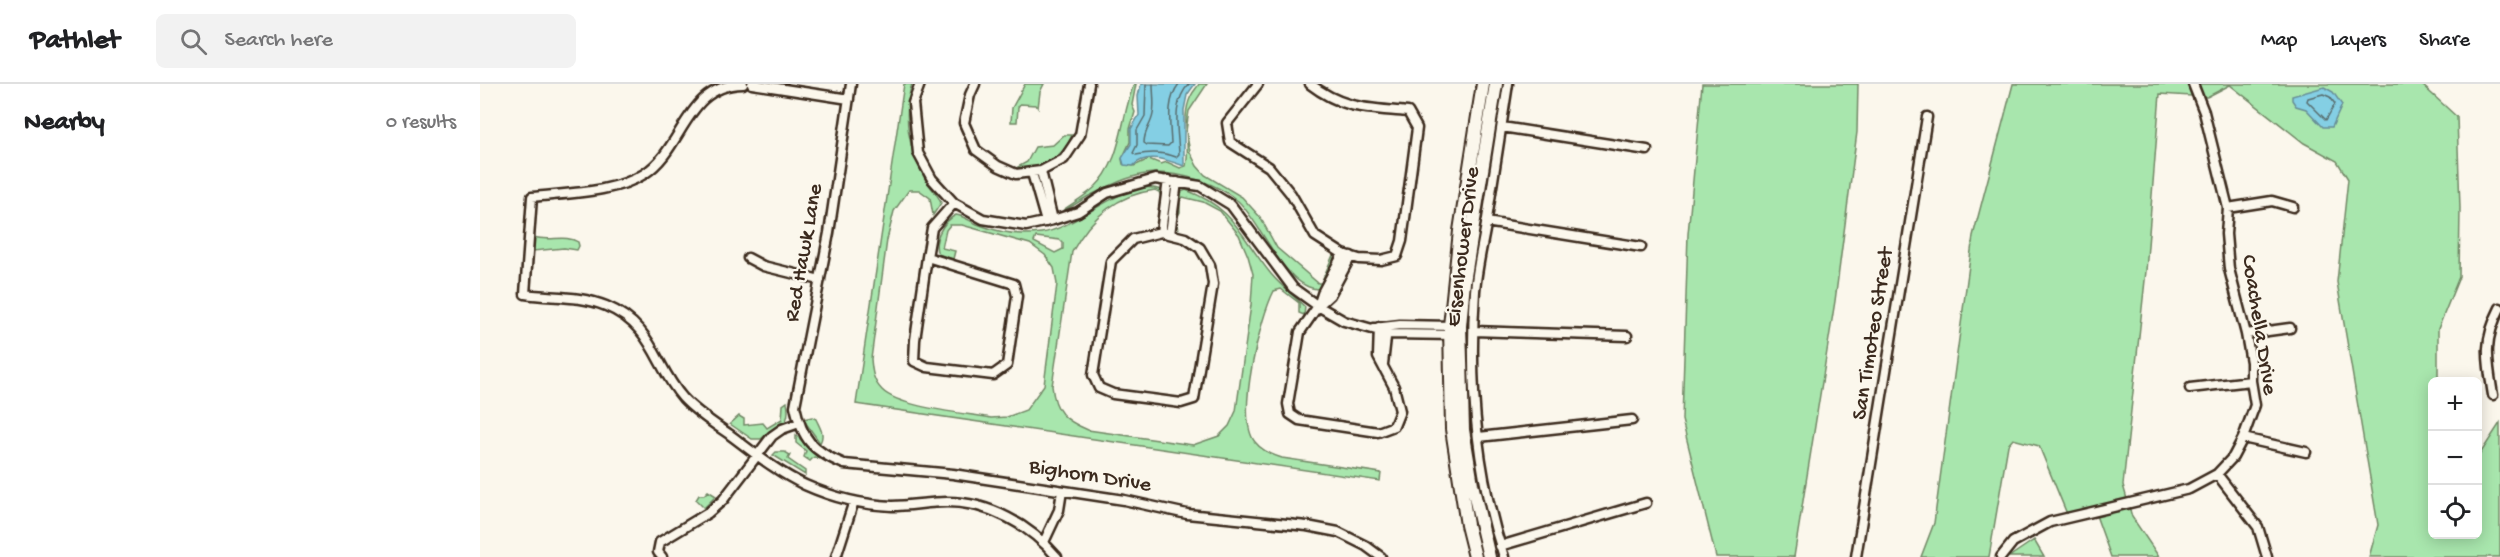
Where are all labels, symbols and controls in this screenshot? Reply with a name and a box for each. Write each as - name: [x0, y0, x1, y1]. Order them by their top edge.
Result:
- search box: [156, 14, 576, 68]
- text: Pathlet: [30, 25, 120, 58]
- icon: search: [177, 25, 210, 58]
- text: Search here: [225, 28, 333, 54]
- text: Map: [2261, 29, 2297, 54]
- text: Layers: [2330, 29, 2386, 54]
- text: Share: [2419, 29, 2470, 54]
- text: Nearby: [24, 108, 105, 139]
- text: 0 results: [386, 112, 456, 135]
- street label: Eisenhower Drive: [1441, 165, 1487, 328]
- street label: Red Hawk Lane: [780, 181, 830, 324]
- street label: San Timoteo Street: [1848, 244, 1901, 422]
- street label: Coachella Drive: [2234, 253, 2282, 397]
- map controls: [2428, 377, 2482, 539]
- button: +: [2428, 377, 2482, 431]
- button: −: [2428, 431, 2482, 485]
- street label: Bighorn Drive: [1026, 454, 1153, 500]
- button: locate: [2428, 485, 2482, 539]

